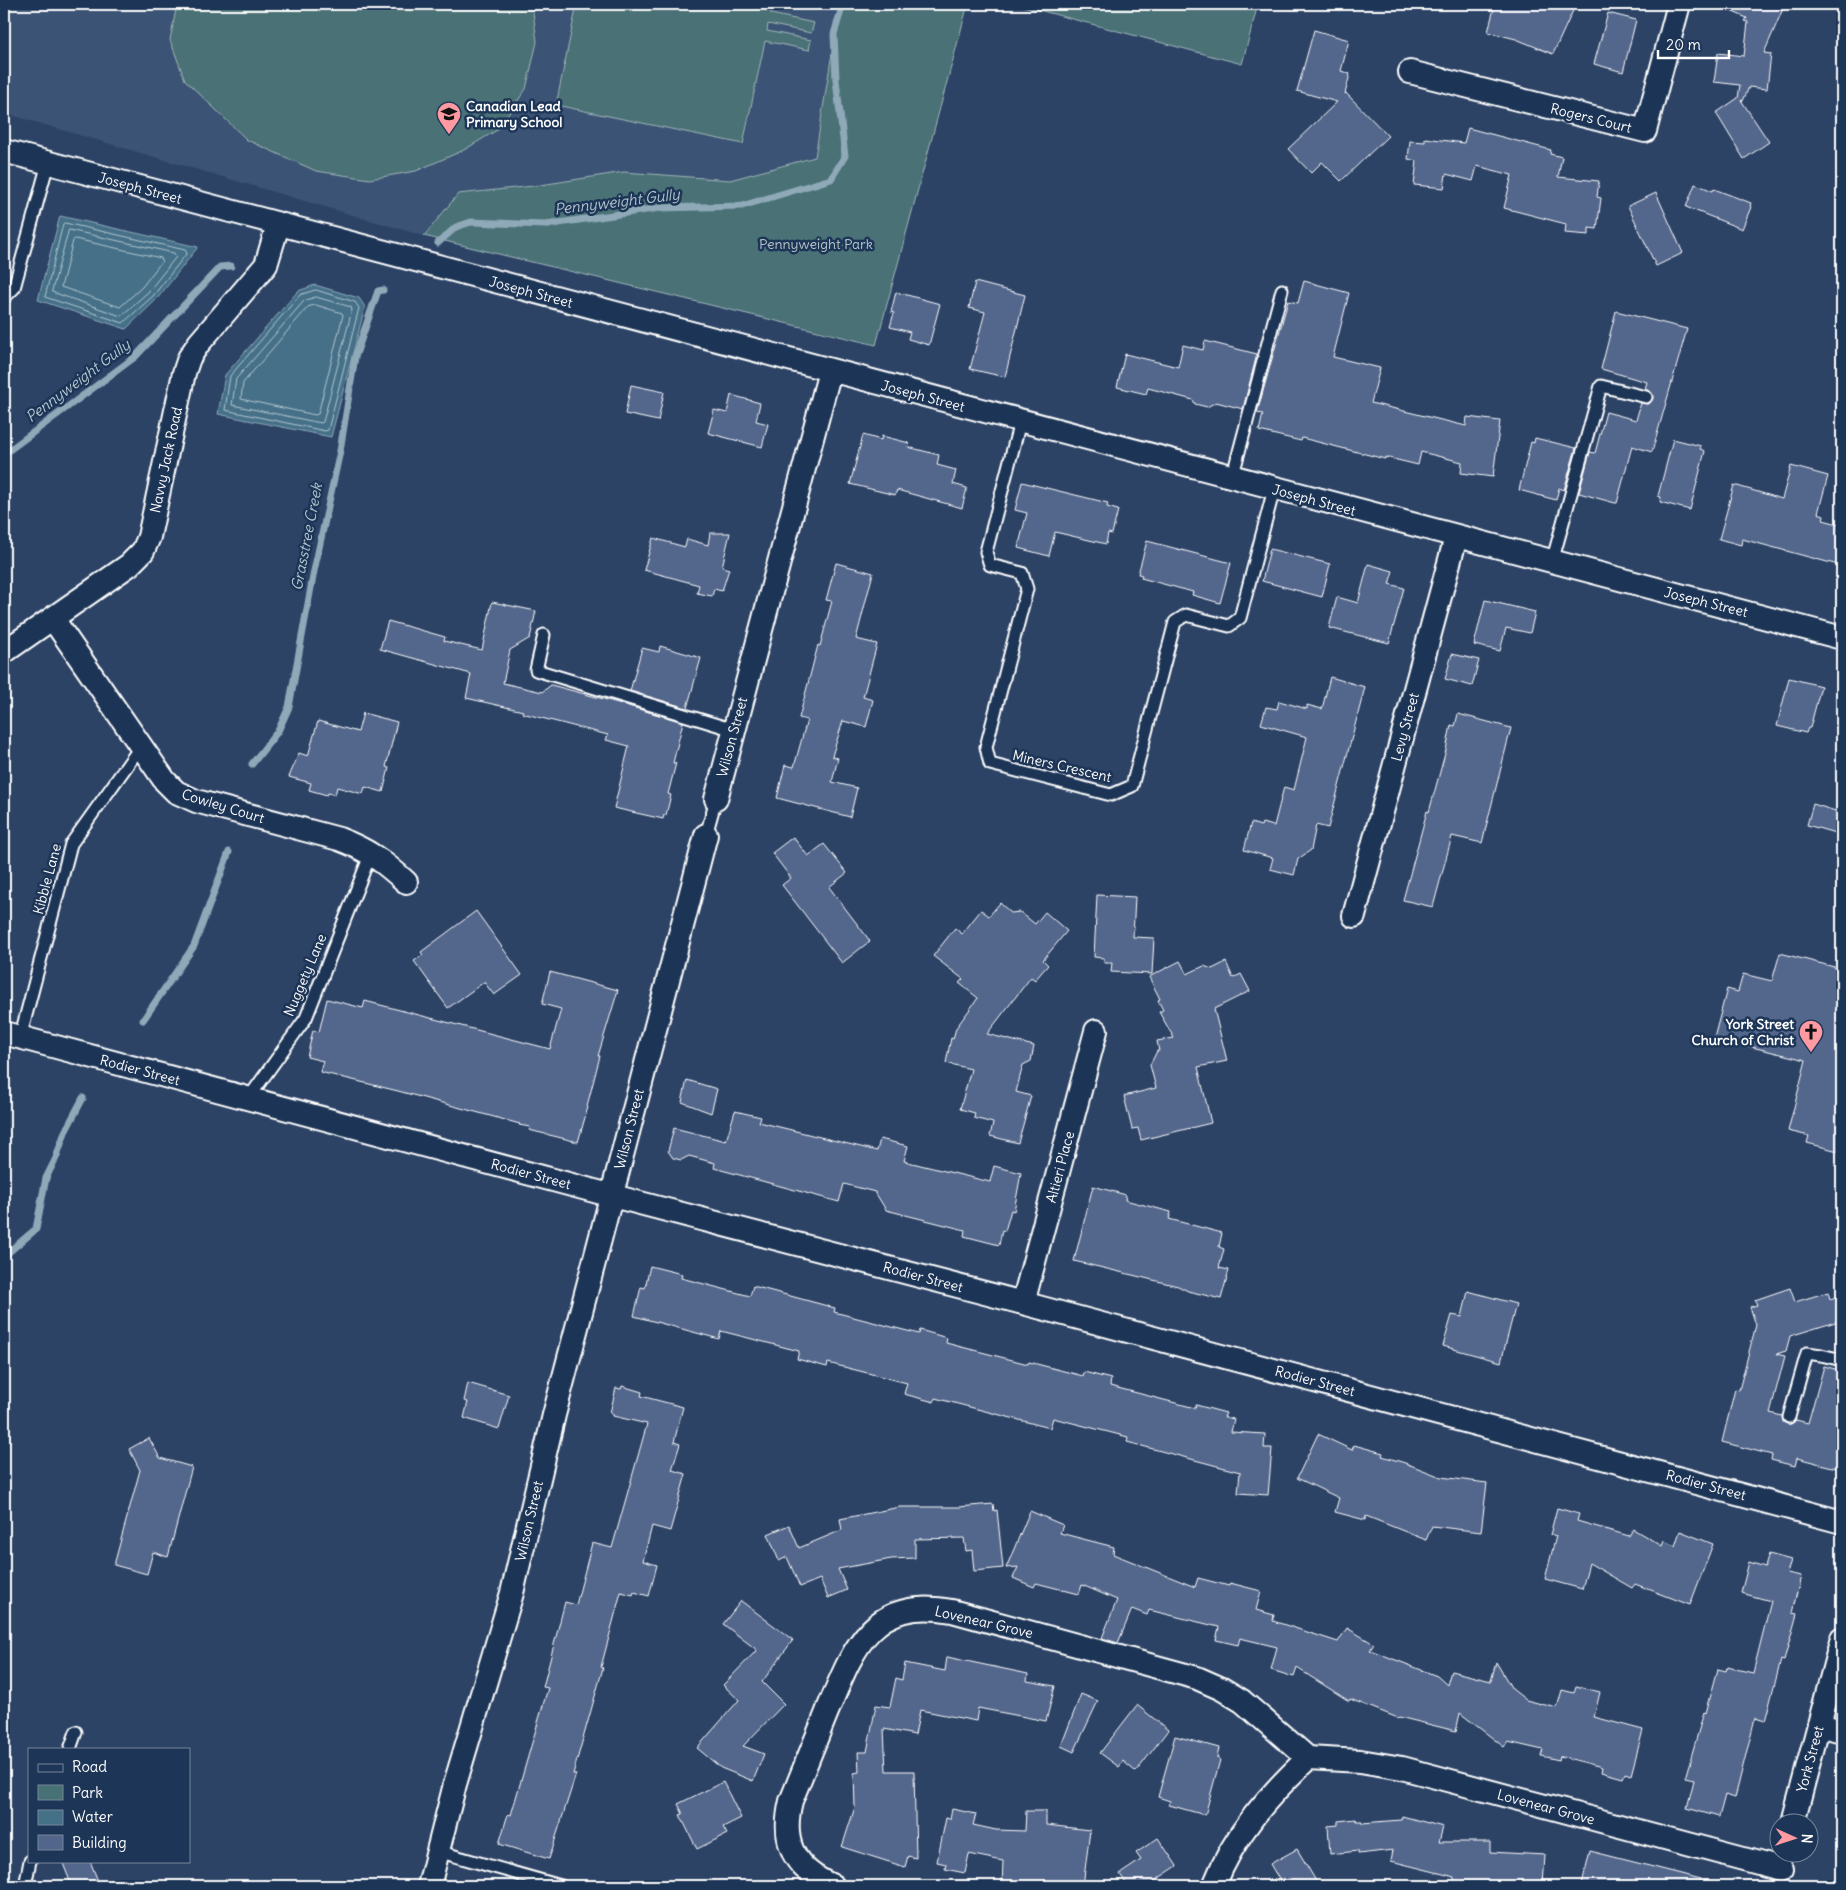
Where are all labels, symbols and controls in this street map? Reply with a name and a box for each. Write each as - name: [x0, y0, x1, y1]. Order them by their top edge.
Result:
- scale bar: [1658, 28, 1730, 60]
- text: 20 m: [1666, 35, 1701, 54]
- place label: Canadian Lead Primary School: [466, 97, 562, 131]
- street label: Rogers Court: [1549, 99, 1634, 137]
- school or university icon: Canadian Lead Primary School: [436, 101, 462, 135]
- street label: Joseph Street: [96, 168, 184, 208]
- water label: Pennyweight Gully: [553, 184, 682, 219]
- park label: Pennyweight Park: [759, 235, 873, 253]
- street label: Joseph Street: [487, 272, 575, 312]
- water label: Pennyweight Gully: [22, 334, 135, 426]
- street label: Joseph Street: [879, 376, 967, 416]
- street label: Navvy Jack Road: [146, 405, 186, 515]
- water label: Grasstree Creek: [287, 480, 326, 592]
- street label: Joseph Street: [1270, 480, 1358, 520]
- street label: Joseph Street: [1662, 583, 1750, 621]
- street label: Levy Street: [1387, 691, 1423, 763]
- street label: Wilson Street: [713, 695, 751, 779]
- street label: Miners Crescent: [1011, 746, 1113, 786]
- street label: Cowley Court: [180, 785, 267, 827]
- street label: Kibble Lane: [29, 842, 65, 916]
- street label: Nuggety Lane: [280, 931, 330, 1019]
- place label: York Street Church of Christ: [1692, 1015, 1794, 1049]
- church icon: York Street Church of Christ: [1798, 1019, 1824, 1053]
- street label: Rodier Street: [98, 1051, 182, 1089]
- street label: Wilson Street: [610, 1087, 648, 1171]
- street label: Altieri Place: [1042, 1129, 1078, 1205]
- street label: Rodier Street: [489, 1155, 573, 1193]
- street label: Rodier Street: [881, 1258, 965, 1296]
- street label: Rodier Street: [1273, 1362, 1357, 1400]
- street label: Rodier Street: [1664, 1466, 1748, 1504]
- street label: Wilson Street: [511, 1479, 547, 1563]
- street label: Lovenear Grove: [933, 1602, 1035, 1642]
- street label: York Street: [1792, 1723, 1828, 1794]
- legend: [28, 1748, 190, 1862]
- text: Road: [72, 1757, 107, 1776]
- text: Park: [72, 1783, 103, 1802]
- street label: Lovenear Grove: [1495, 1785, 1597, 1829]
- text: Water: [72, 1807, 113, 1826]
- north arrow: [1768, 1812, 1818, 1862]
- text: Building: [72, 1833, 127, 1852]
- text: N: [1798, 1833, 1816, 1844]

